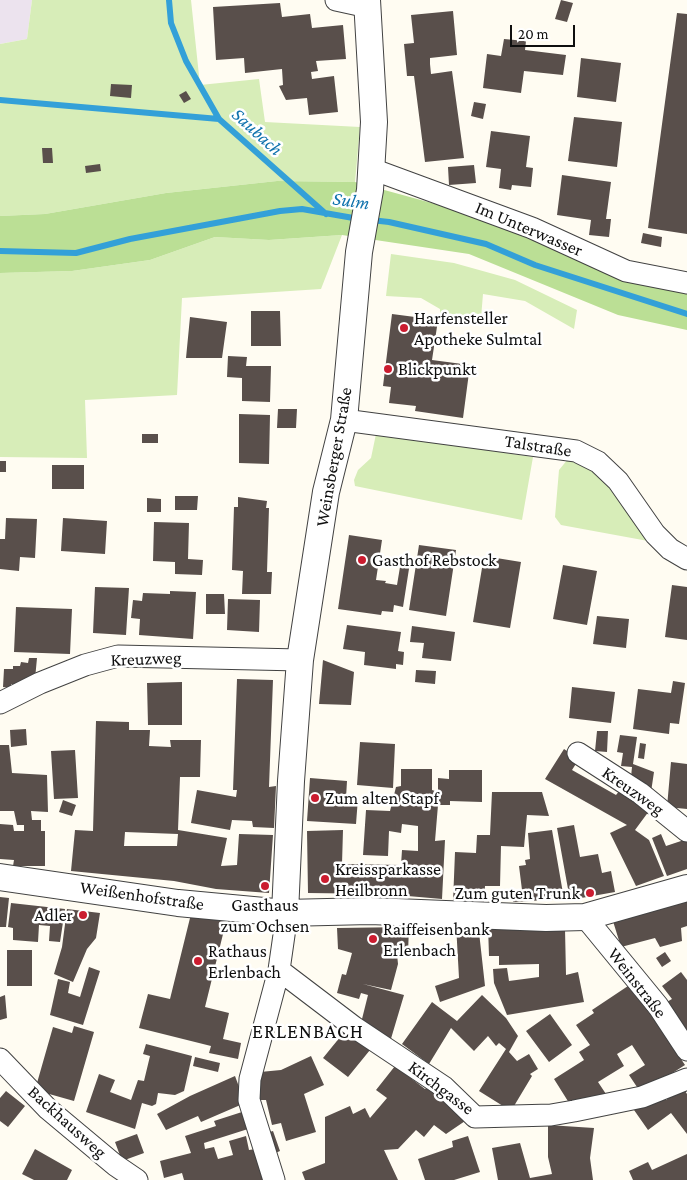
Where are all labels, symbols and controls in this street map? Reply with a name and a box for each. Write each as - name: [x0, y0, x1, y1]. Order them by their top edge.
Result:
- scale bar: [512, 15, 577, 47]
- text: 20 m: [518, 26, 549, 42]
- water label: Saubach: [227, 103, 287, 161]
- water label: Sulm: [331, 187, 371, 215]
- street label: Im Unterwasser: [472, 197, 586, 261]
- place label: Harfensteller Apotheke Sulmtal: [414, 307, 542, 350]
- marker: Harfensteller Apotheke Sulmtal: [398, 322, 410, 334]
- place label: Blickpunkt: [398, 358, 476, 380]
- marker: Blickpunkt: [382, 363, 394, 375]
- street label: Weinsberger Straße: [311, 386, 357, 528]
- street label: Talstraße: [503, 430, 573, 462]
- place label: Gasthof Rebstock: [372, 549, 497, 571]
- marker: Gasthof Rebstock: [356, 554, 368, 566]
- street label: Kreuzweg: [110, 647, 182, 671]
- street label: Kreuzweg: [598, 762, 668, 820]
- place label: Zum alten Stapf: [325, 787, 439, 809]
- marker: Zum alten Stapf: [309, 792, 321, 804]
- place label: Kreissparkasse Heilbronn: [335, 858, 441, 901]
- marker: Kreissparkasse Heilbronn: [319, 873, 331, 885]
- street label: Weißenhofstraße: [79, 877, 205, 915]
- marker: Gasthaus zum Ochsen: [259, 880, 271, 892]
- place label: Zum guten Trunk: [454, 882, 580, 904]
- marker: Zum guten Trunk: [584, 887, 596, 899]
- place label: Gasthaus zum Ochsen: [221, 894, 309, 936]
- place label: Adler: [34, 904, 73, 926]
- marker: Adler: [77, 909, 89, 921]
- place label: Raiffeisenbank Erlenbach: [383, 918, 490, 961]
- marker: Raiffeisenbank Erlenbach: [367, 933, 379, 945]
- place label: Rathaus Erlenbach: [208, 940, 281, 982]
- street label: Weinstraße: [603, 943, 671, 1023]
- marker: Rathaus Erlenbach: [192, 955, 204, 967]
- district label: ERLENBACH: [251, 1020, 365, 1044]
- street label: Kirchgasse: [404, 1056, 478, 1120]
- street label: Backhausweg: [23, 1081, 111, 1163]

